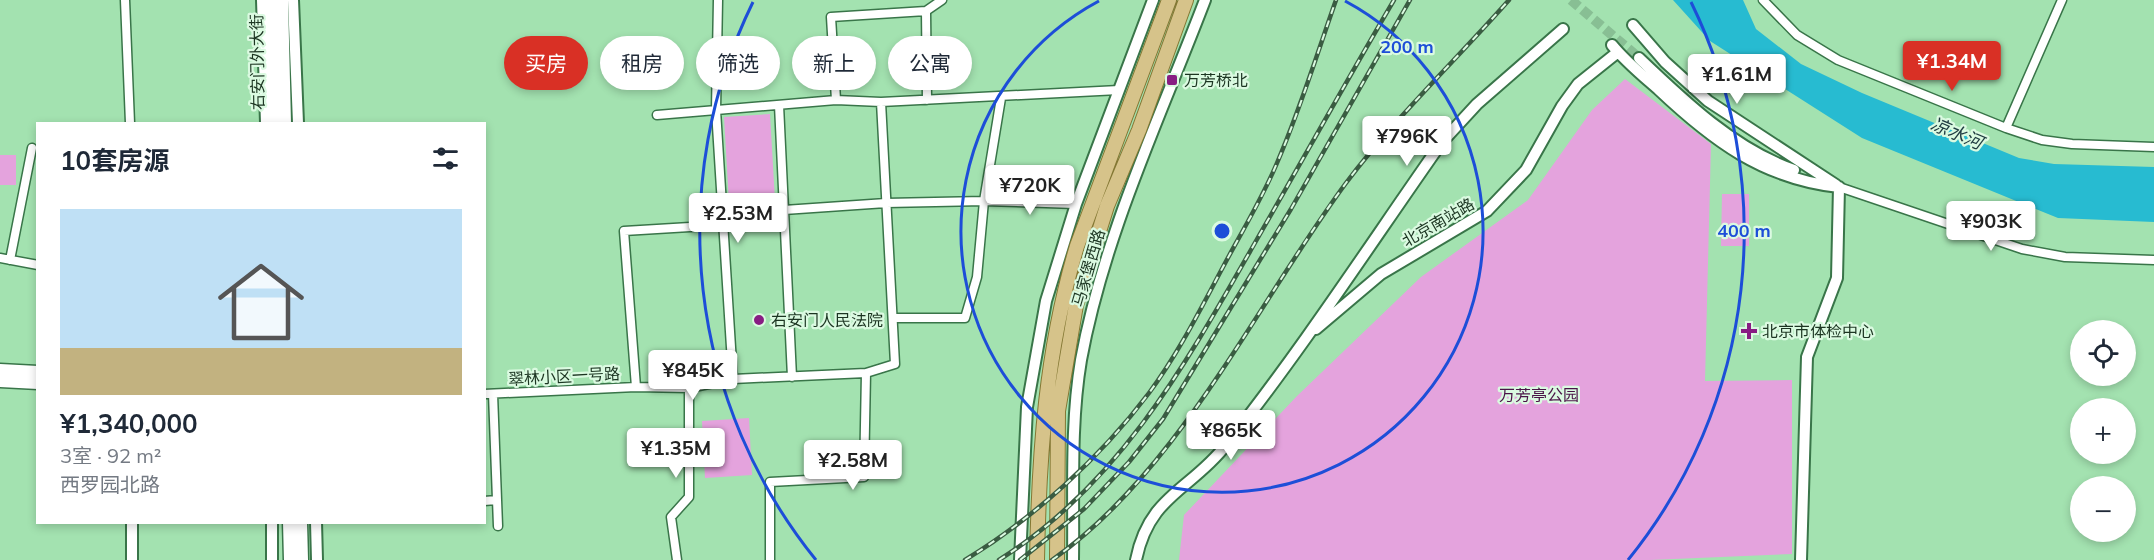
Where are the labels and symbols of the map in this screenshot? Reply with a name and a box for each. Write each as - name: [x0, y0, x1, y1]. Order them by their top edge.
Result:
- street label: 右安门外大街: [246, 14, 268, 110]
- text: 200 m: [1380, 35, 1434, 58]
- pin: ¥1.34M: [1903, 41, 2001, 92]
- pin: ¥1.61M: [1688, 54, 1786, 105]
- place label: 万芳桥北: [1184, 70, 1248, 90]
- marker: 万芳桥北: [1165, 73, 1179, 87]
- water label: 凉水河: [1928, 112, 1989, 155]
- pin: ¥796K: [1365, 116, 1449, 167]
- pin: ¥720K: [988, 165, 1072, 216]
- pin: ¥2.53M: [689, 193, 787, 244]
- street label: 北京南站路: [1398, 193, 1478, 251]
- pin: ¥903K: [1949, 201, 2033, 252]
- text: 400 m: [1717, 219, 1771, 242]
- centre of rings: [1212, 221, 1232, 241]
- street label: 马家堡西路: [1067, 227, 1109, 309]
- place label: 右安门人民法院: [771, 310, 883, 330]
- marker: 右安门人民法院: [752, 313, 766, 327]
- place label: 北京市体检中心: [1762, 321, 1874, 341]
- marker: 北京市体检中心: [1740, 322, 1758, 340]
- pin: ¥845K: [651, 350, 735, 401]
- street label: 翠林小区一号路: [508, 363, 620, 389]
- park label: 万芳亭公园: [1499, 385, 1579, 405]
- pin: ¥865K: [1189, 410, 1273, 461]
- pin: ¥1.35M: [627, 428, 725, 479]
- pin: ¥2.58M: [804, 440, 902, 491]

